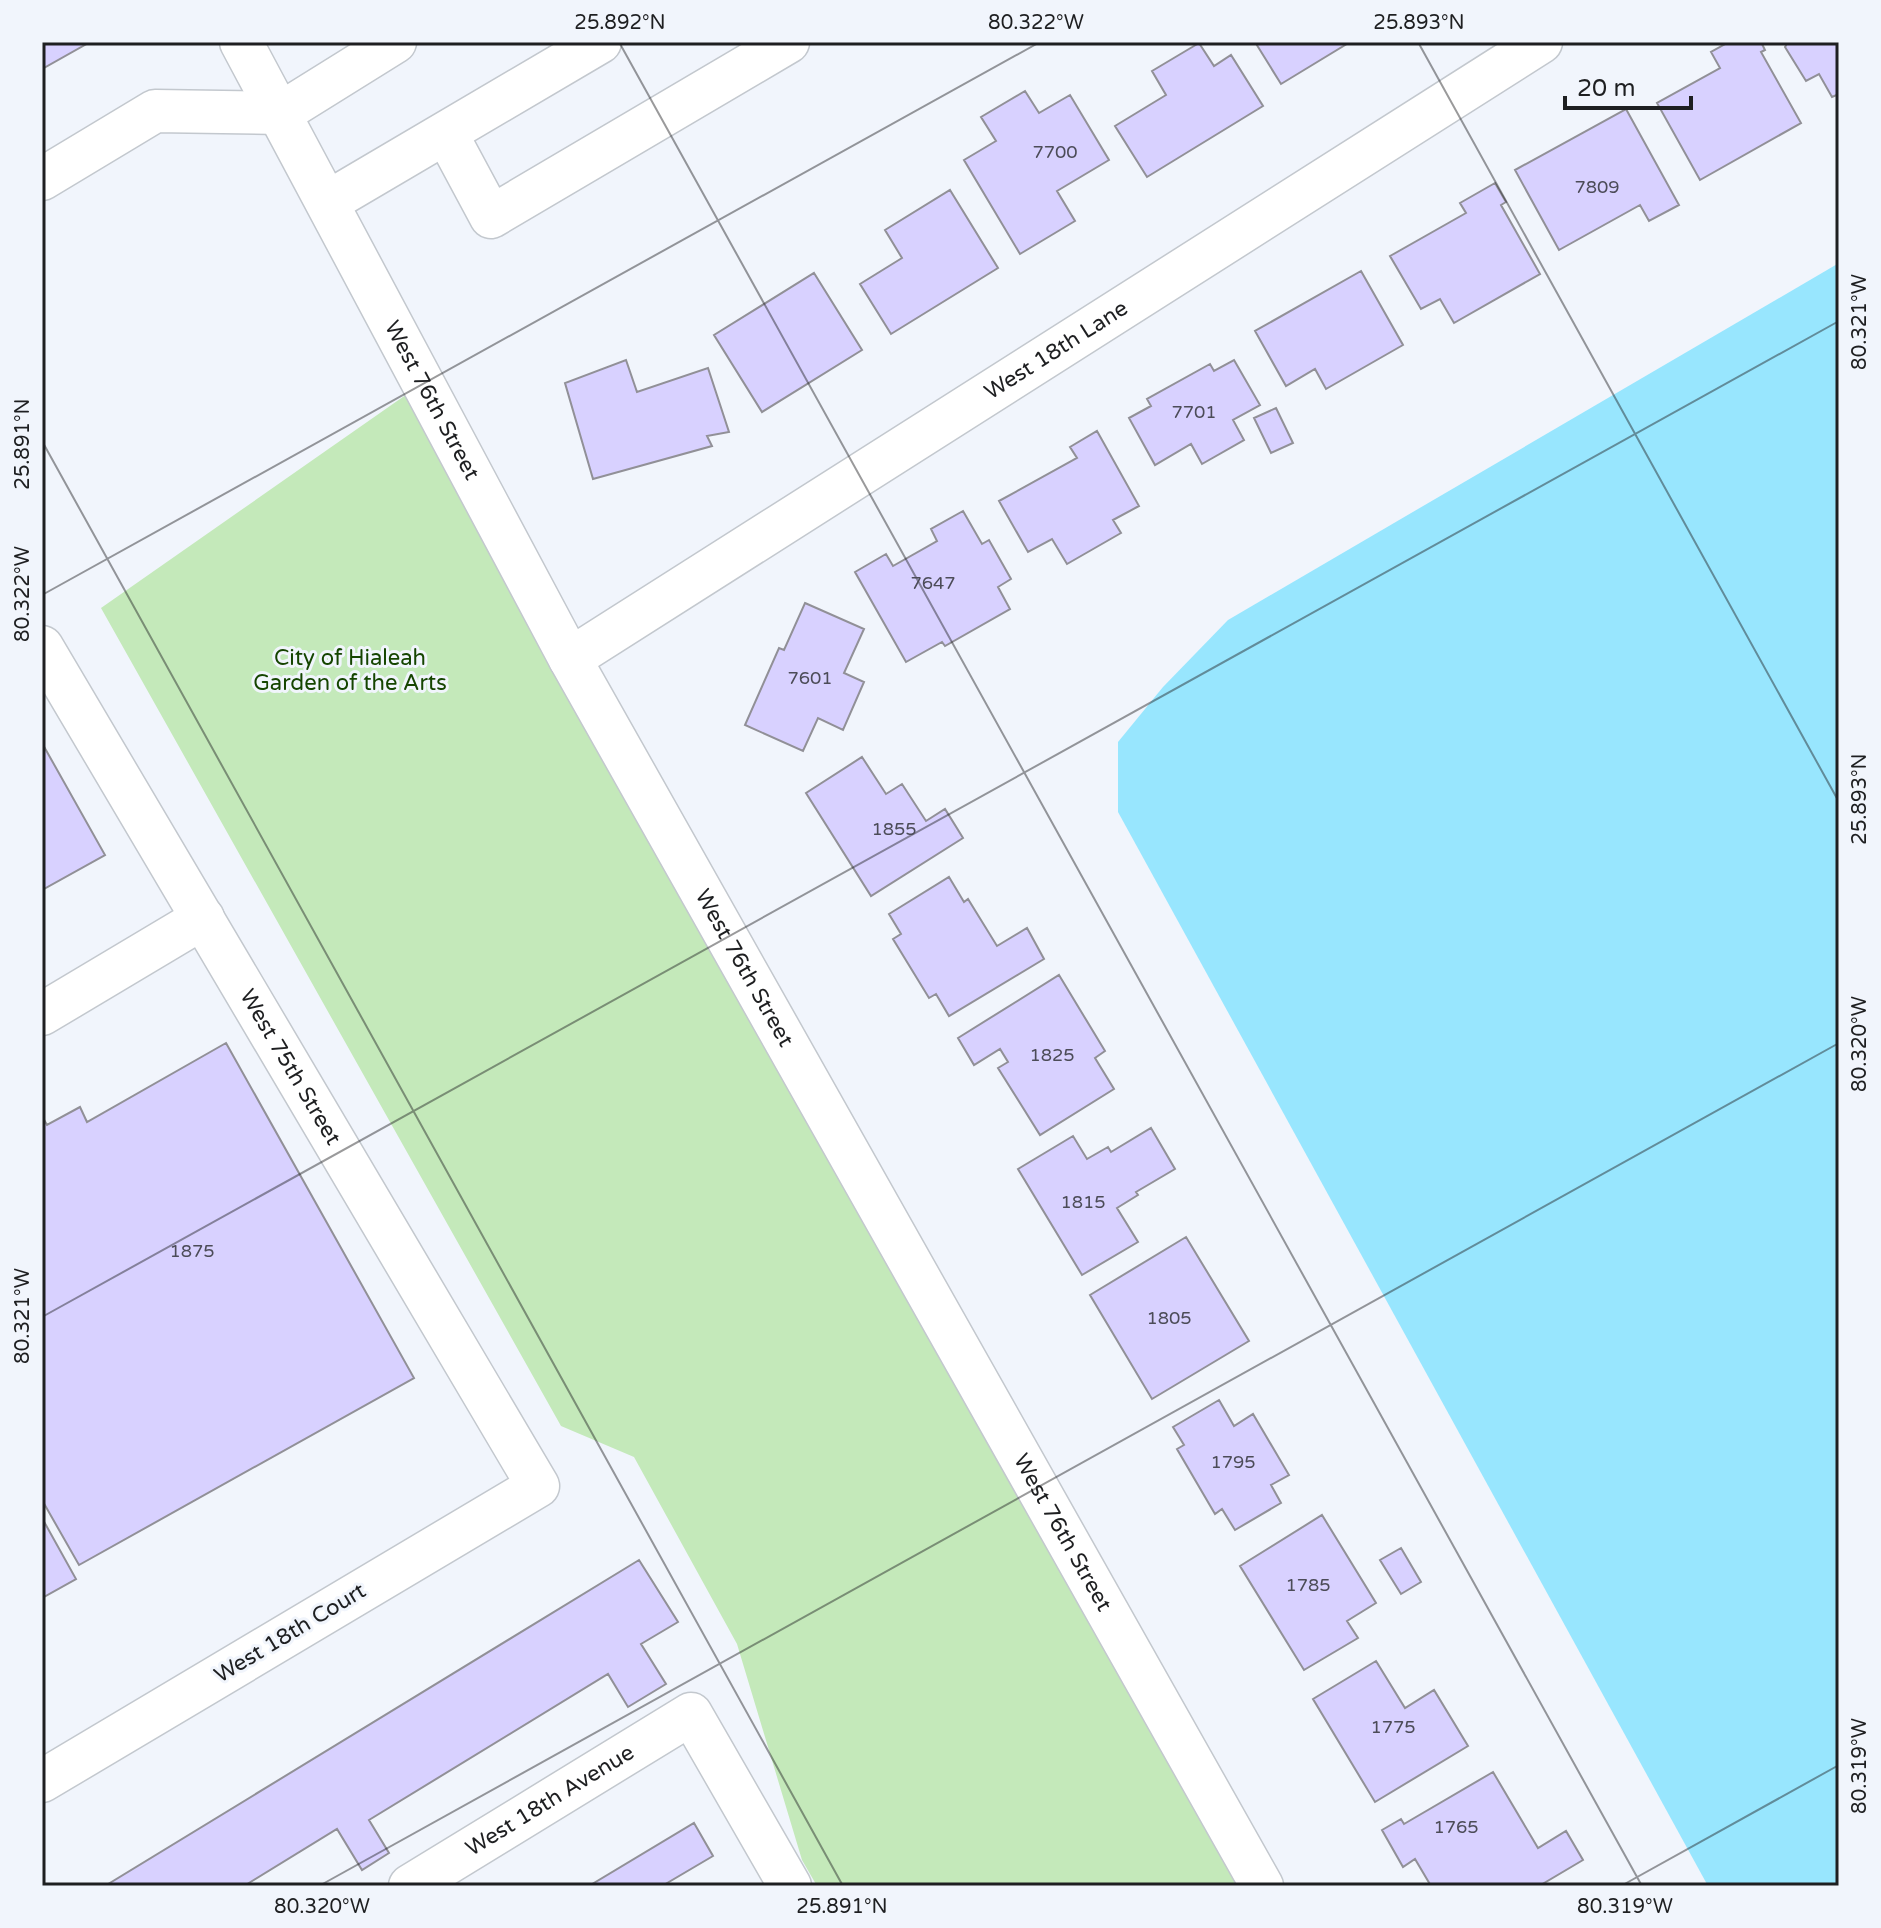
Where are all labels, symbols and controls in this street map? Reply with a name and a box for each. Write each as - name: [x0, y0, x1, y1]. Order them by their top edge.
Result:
- text: 25.892°N: [574, 11, 666, 35]
- text: 80.322°W: [988, 11, 1084, 35]
- text: 25.893°N: [1373, 11, 1465, 35]
- scale bar: [1565, 60, 1691, 110]
- text: 20 m: [1577, 74, 1635, 103]
- house number: 7700: [1032, 141, 1078, 163]
- house number: 7809: [1574, 176, 1620, 198]
- text: 80.321°W: [1848, 274, 1872, 370]
- street label: West 18th Lane: [980, 295, 1133, 405]
- street label: West 76th Street: [379, 316, 485, 484]
- text: 25.891°N: [11, 398, 35, 490]
- house number: 7701: [1171, 401, 1217, 423]
- text: 80.322°W: [11, 546, 35, 642]
- house number: 7647: [910, 572, 956, 594]
- park label: City of Hialeah Garden of the Arts: [253, 645, 447, 696]
- house number: 7601: [787, 667, 833, 689]
- text: 25.893°N: [1848, 753, 1872, 845]
- house number: 1855: [871, 818, 917, 840]
- street label: West 76th Street: [690, 885, 799, 1051]
- street label: West 75th Street: [234, 985, 346, 1150]
- text: 80.320°W: [1848, 996, 1872, 1092]
- house number: 1825: [1029, 1044, 1075, 1066]
- house number: 1815: [1060, 1191, 1106, 1213]
- house number: 1875: [169, 1240, 215, 1262]
- text: 80.321°W: [11, 1268, 35, 1364]
- house number: 1805: [1146, 1307, 1192, 1329]
- street label: West 76th Street: [1008, 1449, 1117, 1616]
- house number: 1795: [1210, 1451, 1256, 1473]
- house number: 1785: [1285, 1574, 1331, 1596]
- street label: West 18th Court: [210, 1578, 370, 1688]
- house number: 1775: [1370, 1716, 1416, 1738]
- text: 80.319°W: [1848, 1718, 1872, 1814]
- street label: West 18th Avenue: [461, 1739, 639, 1862]
- house number: 1765: [1433, 1816, 1479, 1838]
- text: 80.320°W: [274, 1895, 370, 1919]
- text: 25.891°N: [796, 1895, 888, 1919]
- text: 80.319°W: [1577, 1895, 1673, 1919]

